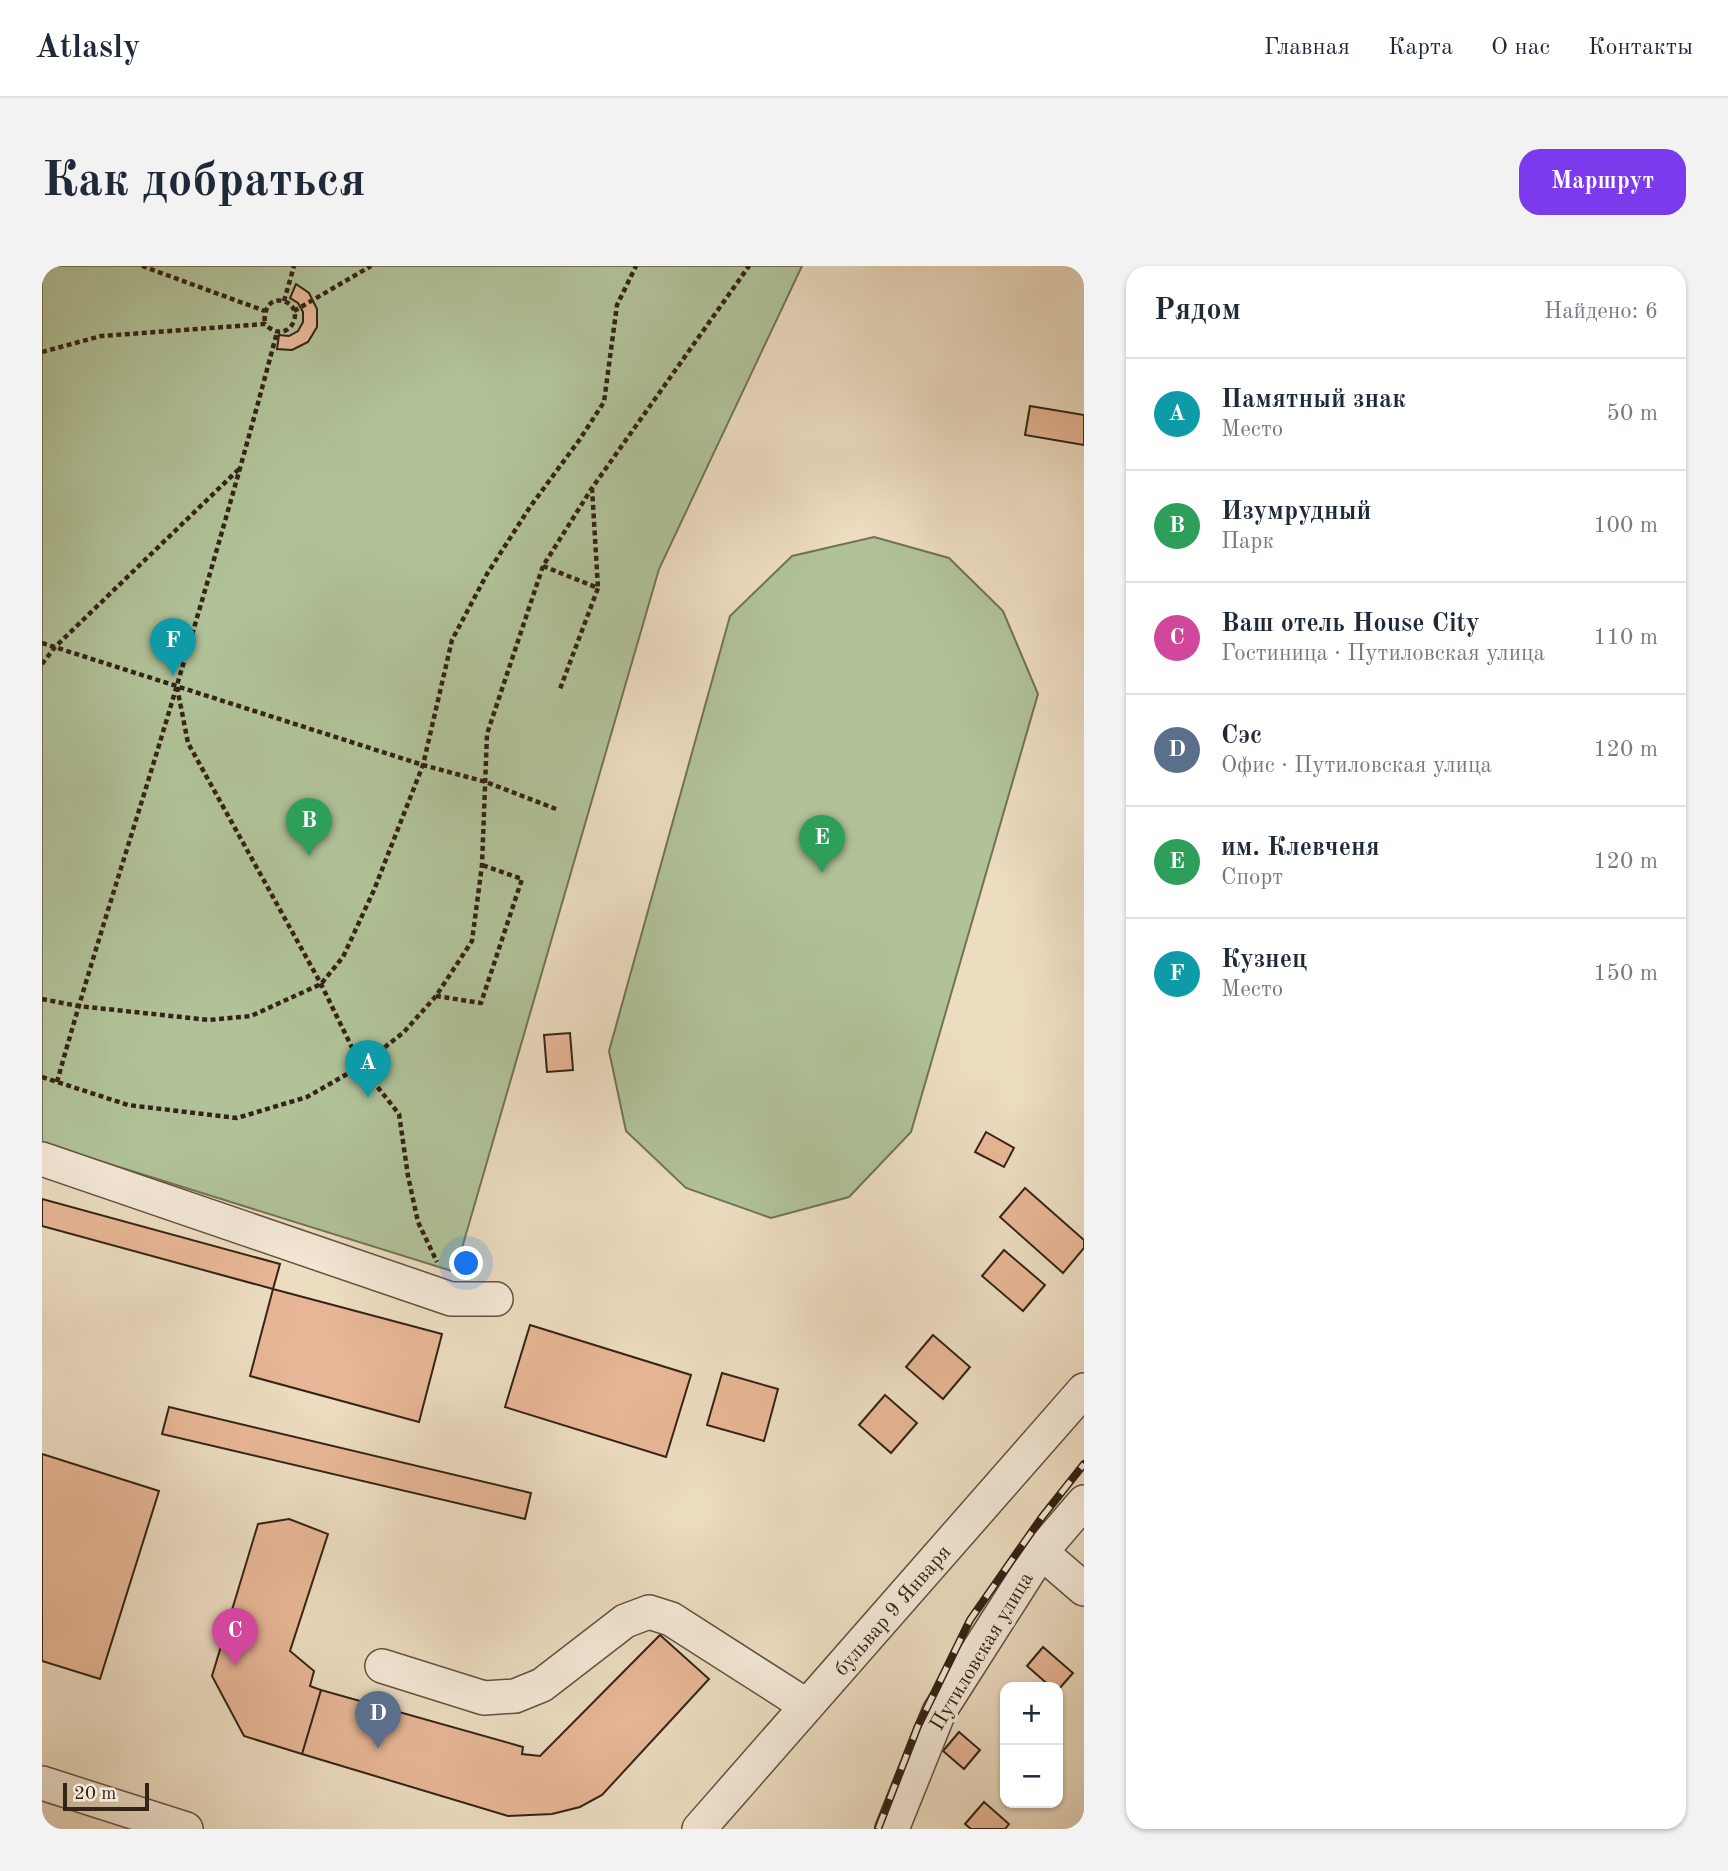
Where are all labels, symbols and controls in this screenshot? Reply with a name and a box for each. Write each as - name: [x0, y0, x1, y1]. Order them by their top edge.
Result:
- text: Atlasly: [35, 32, 140, 65]
- text: Главная: [1264, 36, 1350, 60]
- text: Карта: [1388, 36, 1453, 60]
- text: О нас: [1491, 36, 1550, 60]
- text: Контакты: [1588, 36, 1693, 60]
- button: Маршрут: [1519, 149, 1686, 215]
- text: Как добраться: [42, 158, 366, 207]
- text: Рядом: [1154, 296, 1241, 326]
- text: Найдено: 6: [1544, 300, 1658, 323]
- text: Памятный знак: [1221, 387, 1406, 413]
- text: A: [1168, 402, 1186, 425]
- text: 50 m: [1607, 402, 1658, 425]
- text: Место: [1221, 418, 1283, 441]
- text: Изумрудный: [1221, 499, 1371, 525]
- text: B: [1169, 514, 1185, 537]
- text: 100 m: [1593, 514, 1658, 537]
- text: Парк: [1221, 530, 1274, 553]
- text: Ваш отель House City: [1221, 611, 1480, 637]
- pin: F: [150, 618, 196, 676]
- text: C: [1169, 626, 1185, 649]
- text: 110 m: [1593, 626, 1658, 649]
- text: Гостиница · Путиловская улица: [1221, 642, 1545, 665]
- text: Сэс: [1221, 723, 1262, 749]
- text: D: [1168, 738, 1186, 761]
- text: 120 m: [1593, 738, 1658, 761]
- text: Офис · Путиловская улица: [1221, 754, 1492, 777]
- pin: B: [286, 798, 332, 856]
- pin: E: [799, 815, 845, 873]
- text: им. Клевченя: [1221, 835, 1380, 861]
- text: E: [1169, 850, 1185, 873]
- text: 120 m: [1593, 850, 1658, 873]
- text: Спорт: [1221, 866, 1283, 889]
- text: Кузнец: [1221, 947, 1307, 973]
- text: F: [1169, 962, 1185, 985]
- text: 150 m: [1593, 962, 1658, 985]
- text: Место: [1221, 978, 1283, 1001]
- pin: A: [345, 1040, 391, 1098]
- your location: [449, 1246, 483, 1280]
- street label: бульвар 9 Января: [831, 1542, 955, 1680]
- street label: Путиловская улица: [927, 1569, 1038, 1735]
- pin: C: [212, 1608, 258, 1666]
- map controls: [1000, 1682, 1063, 1808]
- button: +: [1000, 1682, 1063, 1745]
- pin: D: [355, 1691, 401, 1749]
- button: −: [1000, 1745, 1063, 1808]
- scale bar: [63, 1780, 149, 1812]
- text: 20 m: [74, 1785, 116, 1804]

